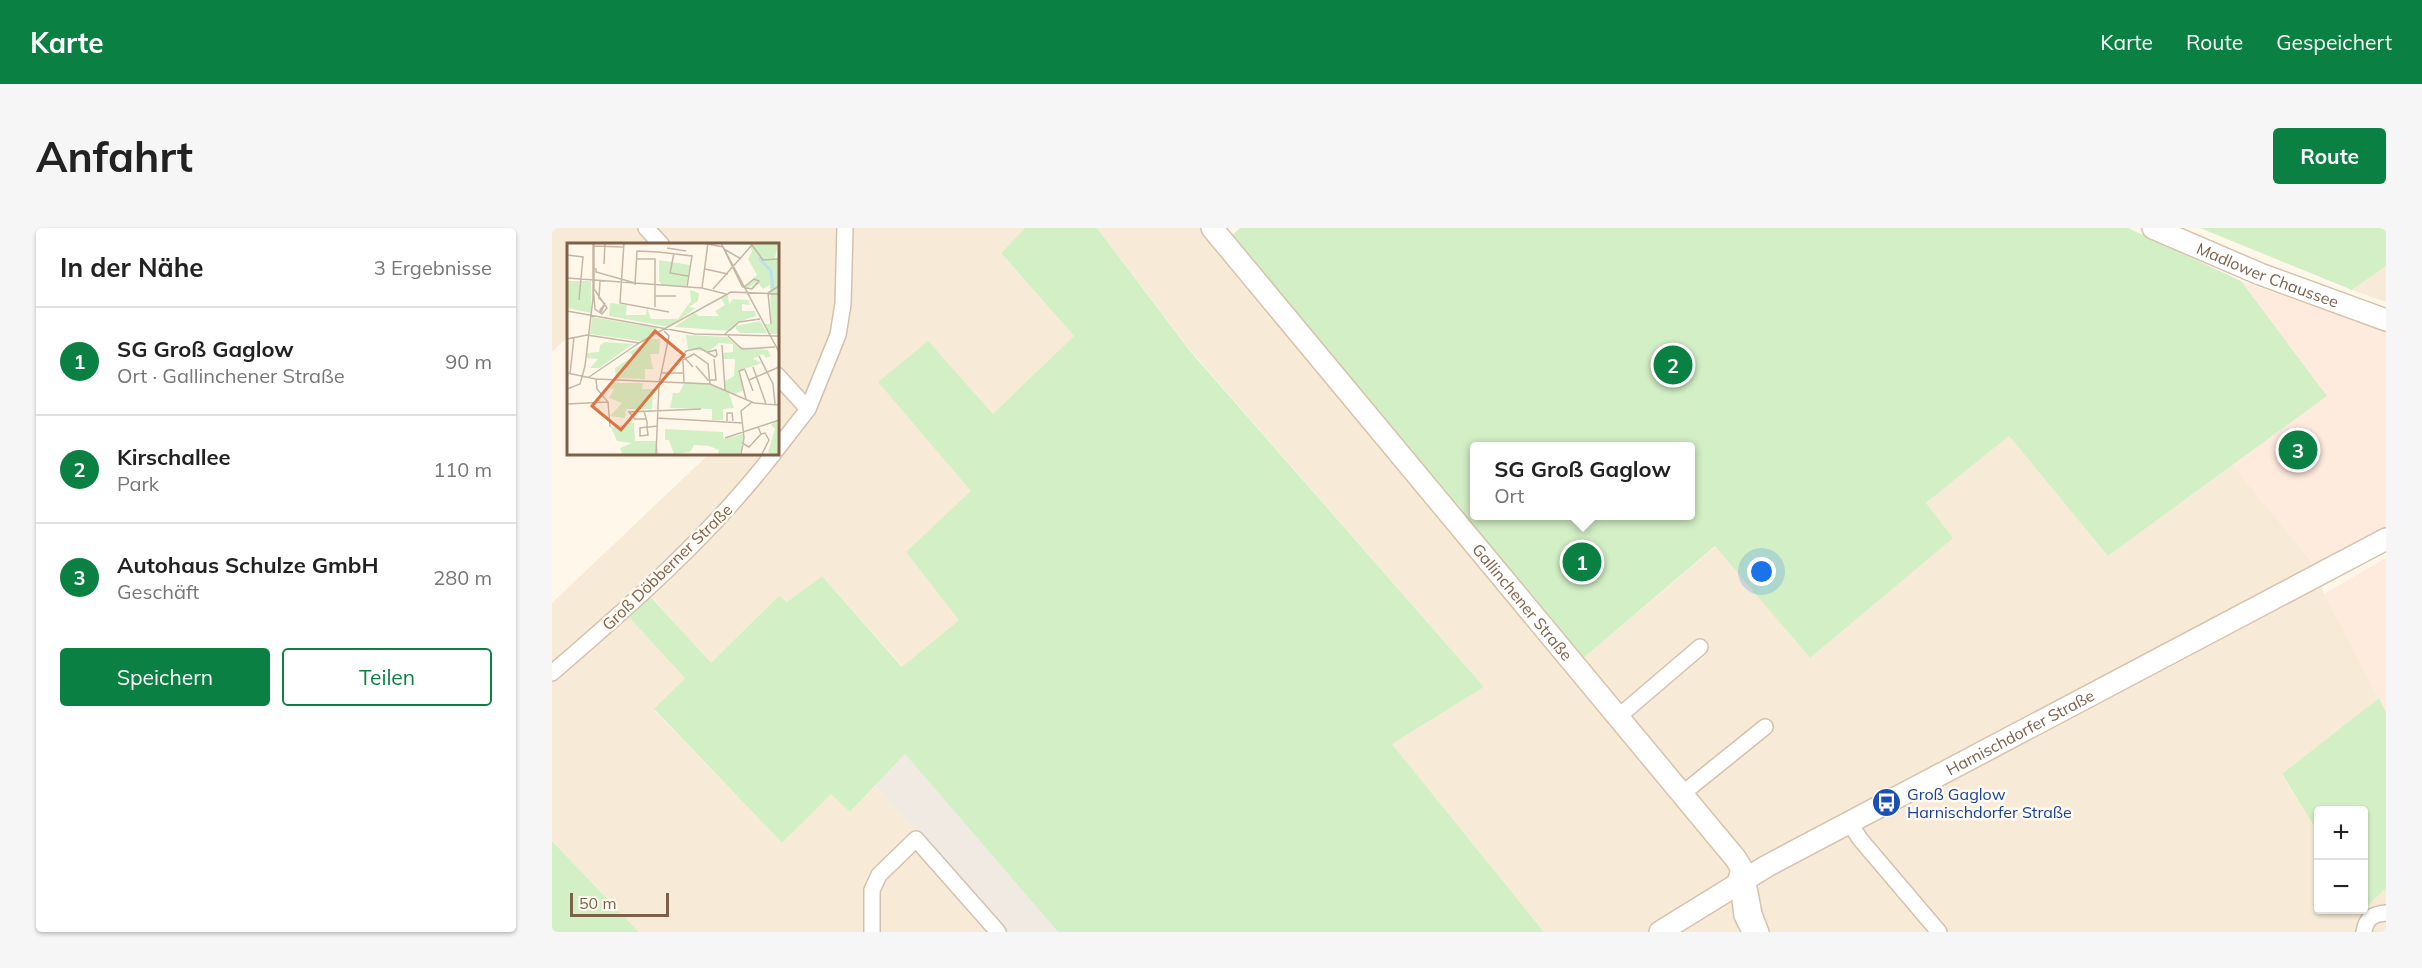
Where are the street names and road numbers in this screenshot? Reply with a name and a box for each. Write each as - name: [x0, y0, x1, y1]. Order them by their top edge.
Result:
- street label: Madlower Chaussee: [2194, 238, 2341, 312]
- street label: Groß Döbberner Straße: [598, 500, 736, 634]
- street label: Gallinchener Straße: [1468, 539, 1577, 664]
- street label: Harnischdorfer Straße: [1943, 685, 2098, 780]

